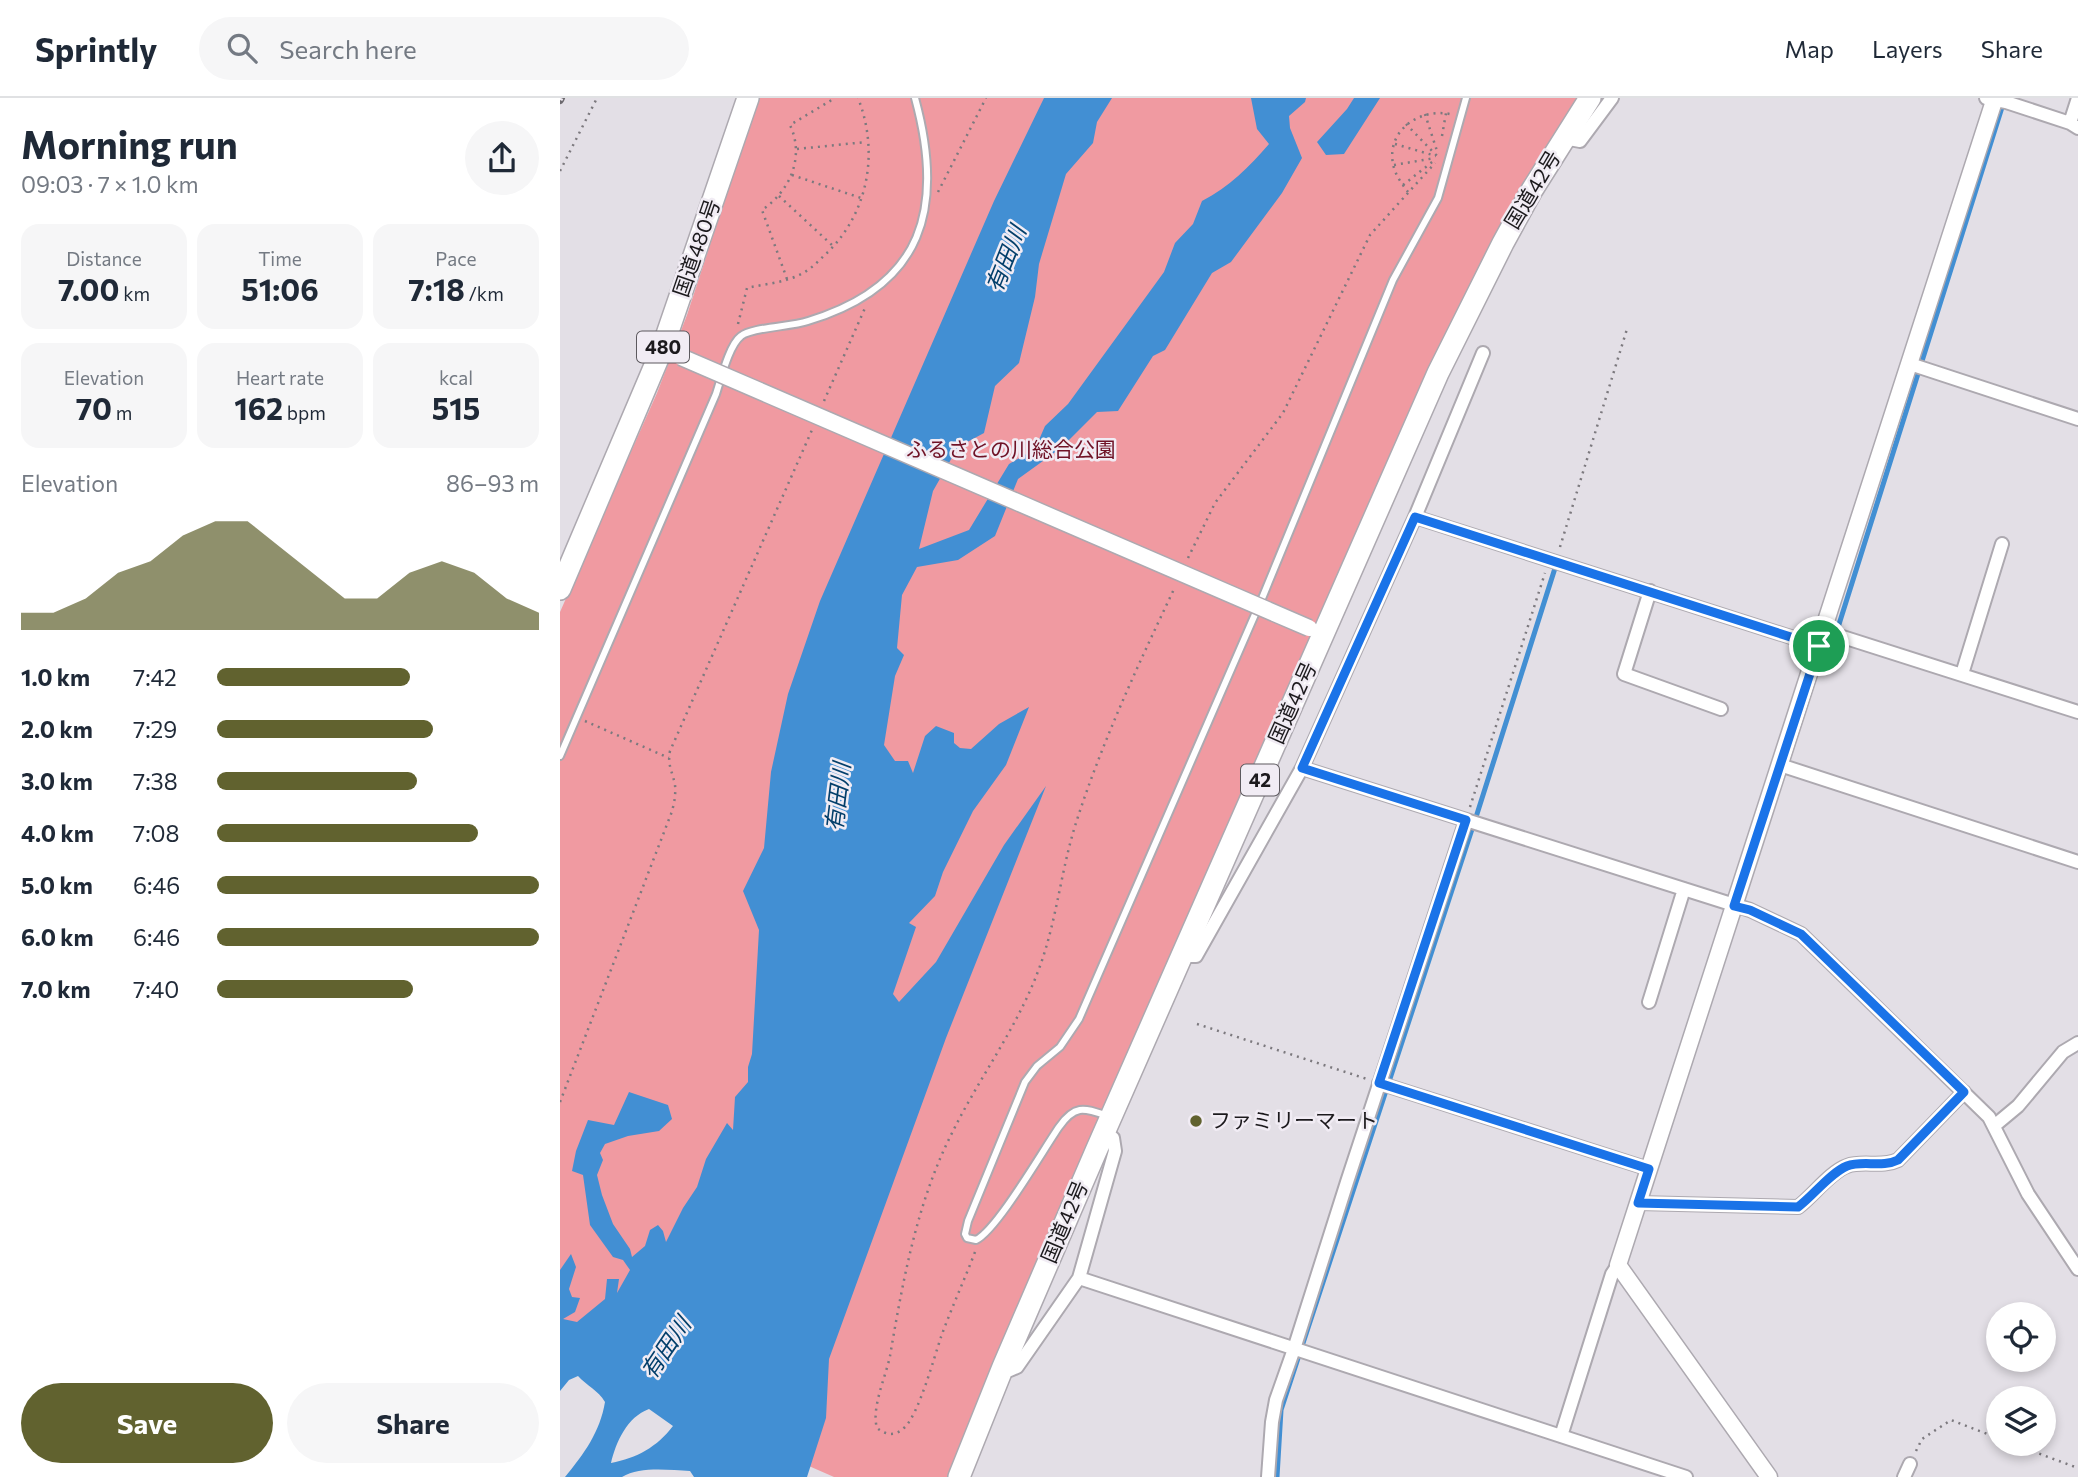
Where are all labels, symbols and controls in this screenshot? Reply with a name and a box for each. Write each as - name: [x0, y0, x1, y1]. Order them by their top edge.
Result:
- search box: [199, 17, 689, 80]
- text: Sprintly: [35, 28, 157, 69]
- icon: search: [223, 29, 261, 67]
- text: Search here: [279, 33, 417, 64]
- text: Map: [1785, 34, 1834, 63]
- text: Layers: [1872, 34, 1943, 63]
- text: Share: [1981, 34, 2043, 63]
- text: Morning run: [21, 120, 238, 167]
- button: share: [465, 121, 539, 195]
- street label: 国道42号: [1499, 146, 1565, 233]
- text: 09:03 · 7 × 1.0 km: [21, 170, 198, 198]
- street label: 国道480号: [667, 195, 724, 300]
- water label: 有田川: [979, 219, 1032, 296]
- text: Distance: [66, 247, 142, 270]
- text: Time: [258, 247, 302, 270]
- text: Pace: [435, 247, 477, 270]
- text: 7.00: [58, 270, 120, 307]
- text: 51:06: [241, 270, 319, 307]
- text: 7:18: [408, 270, 465, 307]
- text: km: [120, 282, 150, 305]
- text: /km: [465, 282, 504, 305]
- road number: 480: [637, 331, 689, 362]
- text: Elevation: [64, 366, 144, 389]
- text: Heart rate: [236, 366, 324, 389]
- text: kcal: [439, 366, 473, 389]
- text: 70: [76, 389, 112, 426]
- text: 162: [234, 389, 283, 426]
- text: 515: [432, 389, 480, 426]
- text: m: [112, 401, 132, 424]
- text: bpm: [283, 401, 326, 424]
- park label: ふるさとの川総合公園: [906, 436, 1116, 461]
- text: Elevation: [21, 469, 118, 497]
- text: 86–93 m: [446, 469, 539, 497]
- pin: [1789, 616, 1849, 676]
- icon: arrive: [1800, 627, 1838, 665]
- street label: 国道42号: [1263, 658, 1321, 747]
- text: 1.0 km: [21, 663, 90, 691]
- text: 7:42: [133, 663, 177, 691]
- text: 2.0 km: [21, 715, 93, 743]
- text: 7:29: [133, 715, 177, 743]
- water label: 有田川: [819, 758, 855, 833]
- road number: 42: [1241, 764, 1279, 796]
- text: 3.0 km: [21, 767, 93, 795]
- text: 7:38: [133, 767, 178, 795]
- text: 4.0 km: [21, 819, 94, 847]
- text: 7:08: [133, 819, 180, 847]
- text: 5.0 km: [21, 871, 93, 899]
- text: 6:46: [133, 871, 180, 899]
- text: 6.0 km: [21, 923, 94, 951]
- text: 6:46: [133, 923, 180, 951]
- text: 7.0 km: [21, 975, 91, 1003]
- text: 7:40: [133, 975, 179, 1003]
- place label: ファミリーマート: [1210, 1107, 1378, 1132]
- marker: ファミリーマート: [1188, 1113, 1204, 1129]
- street label: 国道42号: [1035, 1177, 1092, 1266]
- map controls: [1986, 1302, 2056, 1456]
- button: locate: [1986, 1302, 2056, 1372]
- water label: 有田川: [634, 1309, 698, 1384]
- button: Save: [21, 1383, 273, 1463]
- button: Share: [287, 1383, 539, 1463]
- button: layers: [1986, 1386, 2056, 1456]

